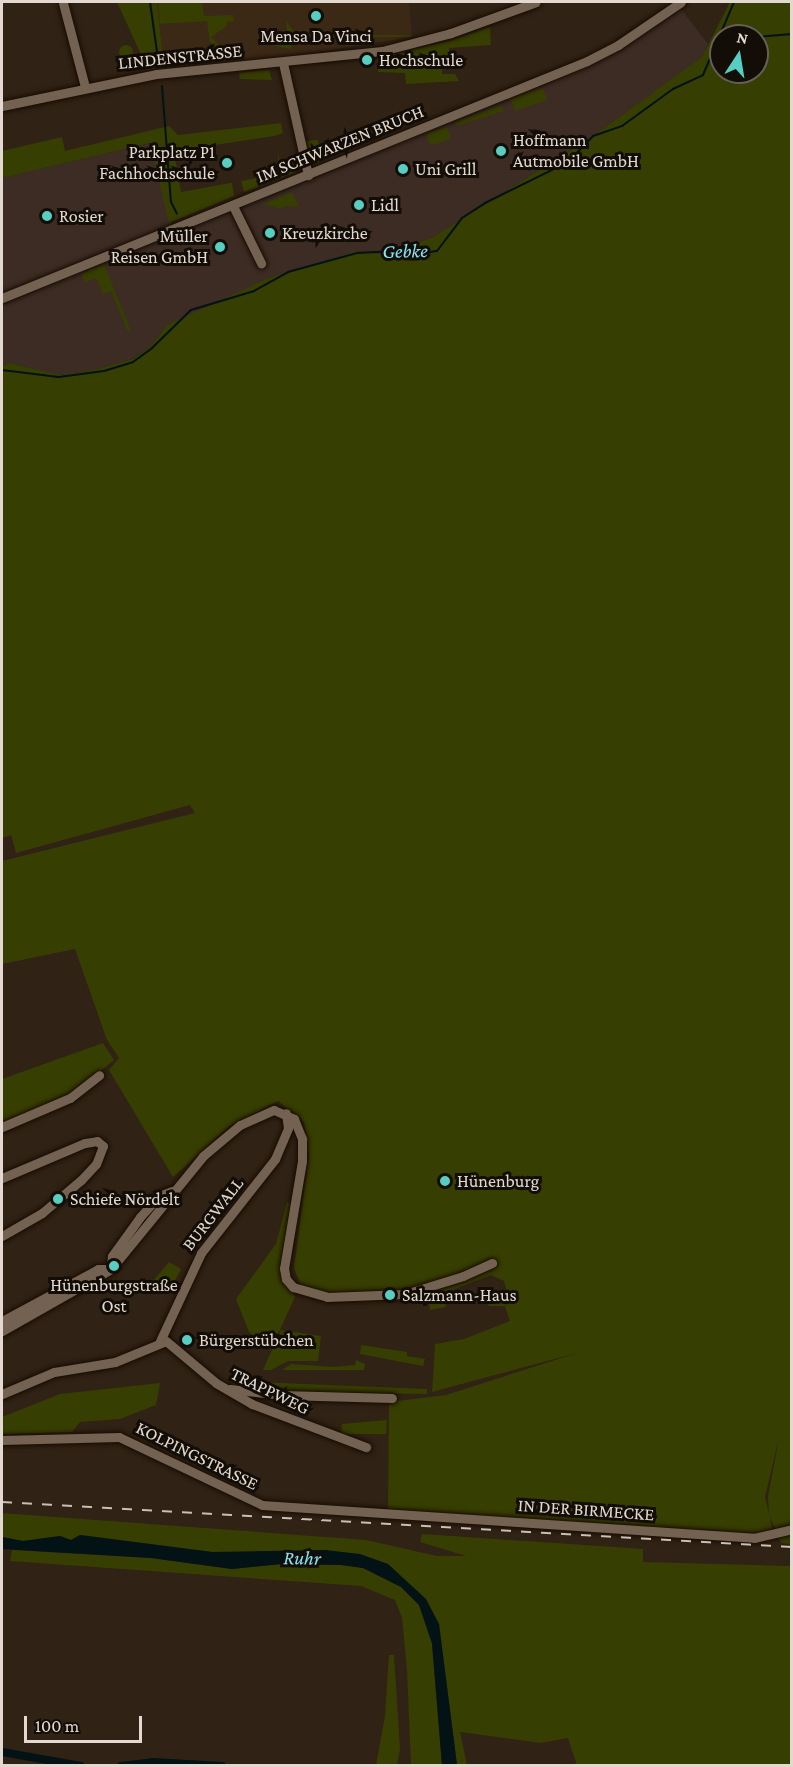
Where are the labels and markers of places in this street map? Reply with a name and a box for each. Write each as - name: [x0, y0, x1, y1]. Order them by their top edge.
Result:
- marker: Mensa Da Vinci: [309, 9, 323, 23]
- place label: Mensa Da Vinci: [260, 25, 372, 47]
- place label: Hochschule: [379, 49, 463, 71]
- marker: Hochschule: [360, 53, 374, 67]
- place label: Hoffmann Autmobile GmbH: [513, 130, 639, 172]
- place label: Parkplatz P1 Fachhochschule: [99, 142, 215, 184]
- marker: Hoffmann Autmobile GmbH: [494, 144, 508, 158]
- marker: Parkplatz P1 Fachhochschule: [220, 156, 234, 170]
- place label: Uni Grill: [415, 158, 476, 180]
- marker: Uni Grill: [396, 162, 410, 176]
- place label: Lidl: [371, 194, 399, 216]
- marker: Lidl: [352, 198, 366, 212]
- place label: Rosier: [59, 205, 104, 227]
- marker: Rosier: [40, 209, 54, 223]
- place label: Kreuzkirche: [282, 222, 368, 244]
- place label: Müller Reisen GmbH: [111, 226, 208, 268]
- marker: Kreuzkirche: [263, 226, 277, 240]
- marker: Müller Reisen GmbH: [213, 240, 227, 254]
- place label: Hünenburg: [457, 1170, 539, 1192]
- marker: Hünenburg: [438, 1174, 452, 1188]
- place label: Schiefe Nördelt: [70, 1188, 179, 1210]
- marker: Schiefe Nördelt: [51, 1192, 65, 1206]
- marker: Hünenburgstraße Ost: [107, 1259, 121, 1273]
- place label: Hünenburgstraße Ost: [50, 1275, 178, 1318]
- place label: Salzmann-Haus: [402, 1284, 517, 1306]
- marker: Salzmann-Haus: [383, 1288, 397, 1302]
- place label: Bürgerstübchen: [199, 1329, 314, 1351]
- marker: Bürgerstübchen: [180, 1333, 194, 1347]

